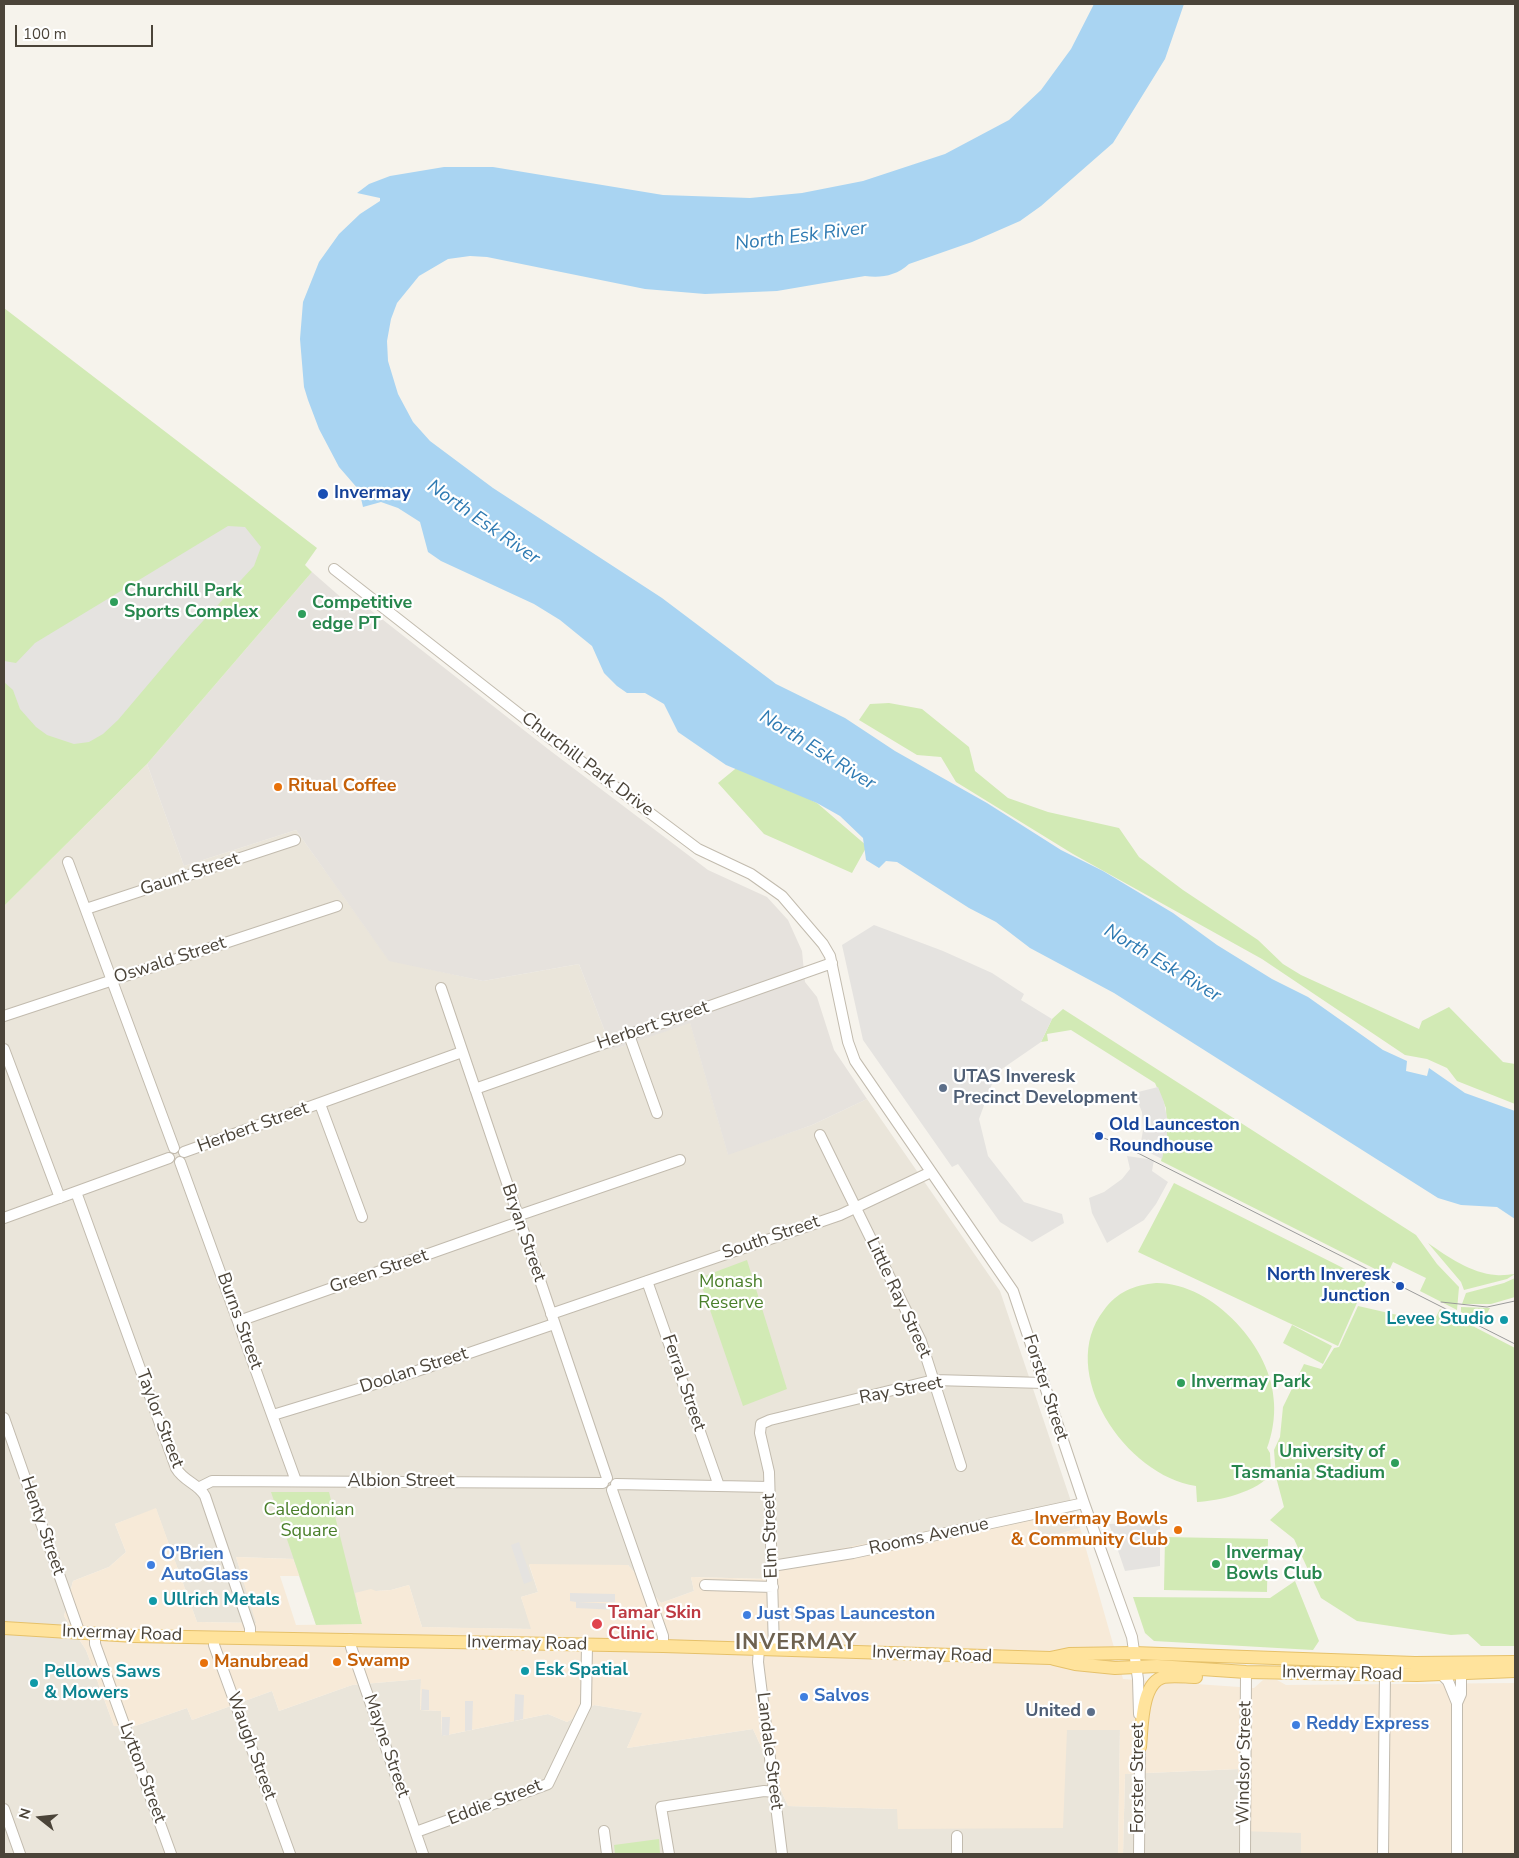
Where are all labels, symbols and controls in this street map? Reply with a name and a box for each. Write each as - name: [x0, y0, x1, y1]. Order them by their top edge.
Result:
- scale bar: [18, 15, 155, 47]
- text: 100 m: [23, 24, 67, 44]
- water label: North Esk River: [734, 218, 868, 256]
- water label: North Esk River: [422, 476, 544, 570]
- place label: Invermay: [334, 483, 411, 505]
- marker: Invermay: [316, 487, 330, 501]
- place label: Churchill Park Sports Complex: [124, 581, 258, 624]
- place label: Competitive edge PT: [312, 593, 412, 636]
- marker: Churchill Park Sports Complex: [108, 596, 120, 608]
- marker: Competitive edge PT: [296, 608, 308, 620]
- water label: North Esk River: [755, 706, 879, 796]
- street label: Churchill Park Drive: [517, 708, 657, 822]
- place label: Ritual Coffee: [288, 776, 397, 798]
- marker: Ritual Coffee: [272, 781, 284, 793]
- street label: Gaunt Street: [138, 849, 242, 901]
- water label: North Esk River: [1099, 920, 1225, 1008]
- street label: Oswald Street: [111, 933, 229, 989]
- street label: Herbert Street: [594, 997, 712, 1055]
- place label: UTAS Inveresk Precinct Development: [953, 1067, 1137, 1110]
- marker: UTAS Inveresk Precinct Development: [937, 1082, 949, 1094]
- street label: Herbert Street: [194, 1098, 312, 1158]
- place label: Old Launceston Roundhouse: [1109, 1115, 1240, 1158]
- marker: Old Launceston Roundhouse: [1093, 1130, 1105, 1142]
- street label: Bryan Street: [496, 1181, 550, 1285]
- street label: South Street: [720, 1211, 822, 1265]
- street label: Little Ray Street: [861, 1234, 935, 1362]
- street label: Green Street: [327, 1245, 431, 1299]
- place label: North Inveresk Junction: [1267, 1265, 1390, 1308]
- street label: Burns Street: [212, 1270, 266, 1372]
- park label: Monash Reserve: [698, 1272, 764, 1315]
- marker: North Inveresk Junction: [1394, 1280, 1406, 1292]
- place label: Levee Studio: [1386, 1309, 1494, 1331]
- marker: Levee Studio: [1498, 1314, 1510, 1326]
- street label: Ferral Street: [656, 1332, 710, 1434]
- street label: Forster Street: [1018, 1332, 1072, 1444]
- street label: Doolan Street: [357, 1343, 471, 1399]
- street label: Taylor Street: [130, 1367, 188, 1471]
- street label: Ray Street: [857, 1372, 945, 1410]
- place label: Invermay Park: [1191, 1372, 1310, 1394]
- marker: Invermay Park: [1175, 1377, 1187, 1389]
- place label: University of Tasmania Stadium: [1232, 1442, 1385, 1485]
- marker: University of Tasmania Stadium: [1389, 1457, 1401, 1469]
- street label: Albion Street: [347, 1471, 455, 1493]
- street label: Henty Street: [15, 1474, 69, 1578]
- street label: Elm Street: [759, 1493, 783, 1579]
- park label: Caledonian Square: [264, 1500, 354, 1542]
- place label: Invermay Bowls & Community Club: [1010, 1509, 1168, 1552]
- street label: Rooms Avenue: [867, 1514, 991, 1560]
- marker: Invermay Bowls & Community Club: [1172, 1524, 1184, 1536]
- place label: Invermay Bowls Club: [1226, 1543, 1322, 1586]
- place label: O'Brien AutoGlass: [161, 1544, 248, 1586]
- marker: Invermay Bowls Club: [1210, 1558, 1222, 1570]
- marker: O'Brien AutoGlass: [145, 1559, 157, 1571]
- place label: Ullrich Metals: [163, 1590, 280, 1612]
- marker: Ullrich Metals: [147, 1595, 159, 1607]
- place label: Tamar Skin Clinic: [608, 1603, 701, 1646]
- place label: Just Spas Launceston: [757, 1604, 935, 1626]
- marker: Just Spas Launceston: [741, 1609, 753, 1621]
- marker: Tamar Skin Clinic: [590, 1617, 604, 1631]
- street label: Invermay Road: [61, 1621, 183, 1647]
- district label: INVERMAY: [734, 1631, 858, 1657]
- street label: Invermay Road: [467, 1632, 587, 1656]
- street label: Invermay Road: [871, 1642, 993, 1668]
- place label: Swamp: [347, 1651, 410, 1673]
- place label: Manubread: [214, 1652, 309, 1674]
- marker: Swamp: [331, 1656, 343, 1668]
- marker: Manubread: [198, 1657, 210, 1669]
- place label: Esk Spatial: [535, 1660, 628, 1682]
- place label: Pellows Saws & Mowers: [44, 1662, 161, 1705]
- street label: Invermay Road: [1282, 1662, 1402, 1686]
- marker: Esk Spatial: [519, 1665, 531, 1677]
- marker: Pellows Saws & Mowers: [28, 1677, 40, 1689]
- place label: Salvos: [814, 1686, 869, 1708]
- street label: Waugh Street: [222, 1689, 280, 1803]
- street label: Landale Street: [751, 1691, 787, 1811]
- marker: Salvos: [798, 1691, 810, 1703]
- street label: Mayne Street: [358, 1692, 414, 1800]
- place label: United: [1025, 1701, 1081, 1723]
- street label: Windsor Street: [1233, 1701, 1257, 1825]
- marker: United: [1085, 1706, 1097, 1718]
- place label: Reddy Express: [1306, 1714, 1429, 1736]
- marker: Reddy Express: [1290, 1719, 1302, 1731]
- street label: Lytton Street: [114, 1720, 170, 1826]
- street label: Forster Street: [1128, 1723, 1150, 1833]
- street label: Eddie Street: [445, 1775, 545, 1831]
- north arrow: [15, 1793, 65, 1843]
- text: N: [15, 1806, 36, 1821]

